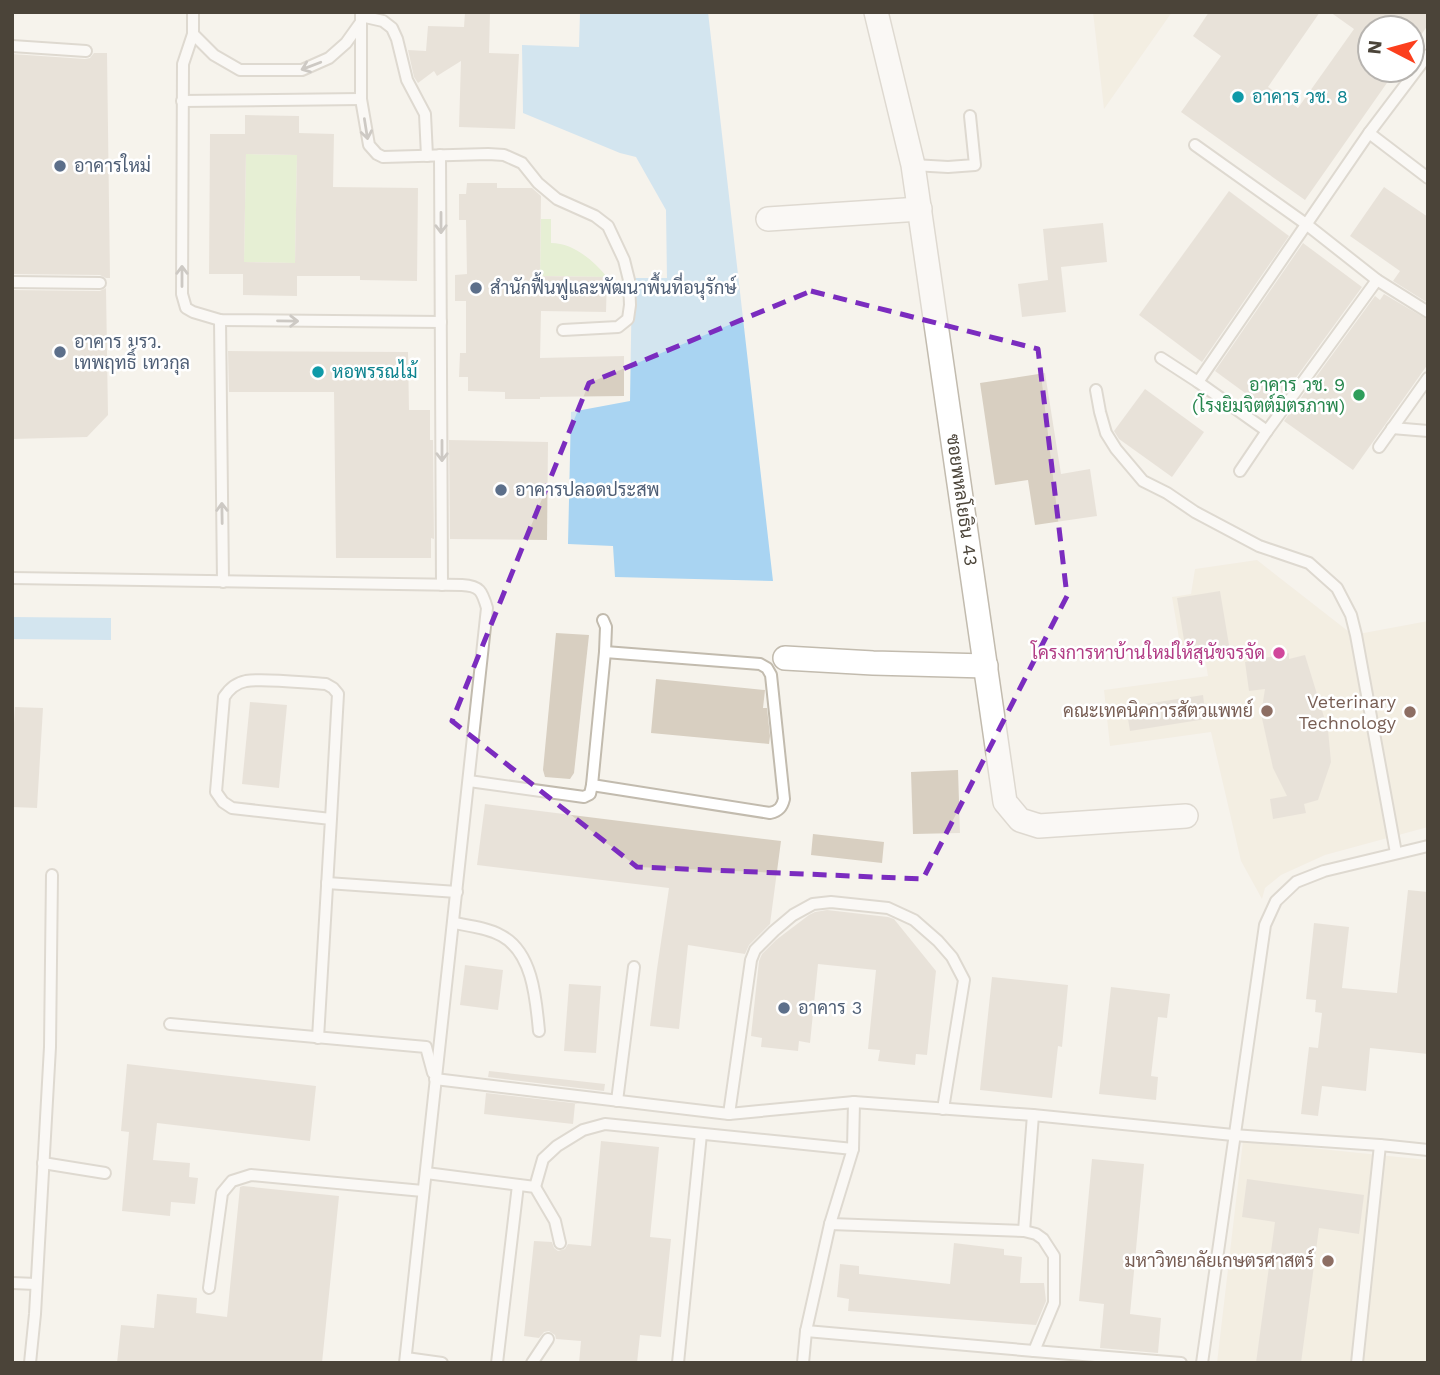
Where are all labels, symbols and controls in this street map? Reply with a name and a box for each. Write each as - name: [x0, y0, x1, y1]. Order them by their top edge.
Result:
- north arrow: [1356, 14, 1426, 84]
- text: N: [1362, 39, 1387, 55]
- one-way arrow: [301, 60, 322, 73]
- place label: อาคาร วช. 8: [1252, 86, 1348, 107]
- marker: อาคาร วช. 8: [1230, 89, 1246, 105]
- one-way arrow: [360, 117, 373, 140]
- place label: อาคารใหม่: [74, 153, 151, 176]
- marker: อาคารใหม่: [52, 158, 68, 174]
- one-way arrow: [434, 211, 448, 234]
- one-way arrow: [175, 265, 189, 288]
- place label: สำนักฟื้นฟูและพัฒนาพื้นที่อนุรักษ์: [490, 272, 737, 301]
- marker: สำนักฟื้นฟูและพัฒนาพื้นที่อนุรักษ์: [468, 280, 484, 296]
- one-way arrow: [276, 314, 299, 328]
- place label: อาคาร มรว. เทพฤทธิ์ เทวกุล: [74, 331, 190, 375]
- marker: อาคาร มรว. เทพฤทธิ์ เทวกุล: [52, 344, 68, 360]
- place label: หอพรรณไม้: [332, 359, 418, 382]
- marker: หอพรรณไม้: [310, 364, 326, 380]
- place label: อาคาร วช. 9 (โรงยิมจิตต์มิตรภาพ): [1192, 374, 1345, 416]
- marker: อาคาร วช. 9 (โรงยิมจิตต์มิตรภาพ): [1351, 387, 1367, 403]
- street label: ซอยพหลโยธิน 43: [943, 432, 984, 567]
- one-way arrow: [435, 439, 449, 462]
- place label: อาคารปลอดประสพ: [515, 479, 660, 500]
- marker: อาคารปลอดประสพ: [493, 482, 509, 498]
- one-way arrow: [215, 502, 229, 525]
- place label: โครงการหาบ้านใหม่ให้สุนัขจรจัด: [1030, 640, 1265, 665]
- marker: โครงการหาบ้านใหม่ให้สุนัขจรจัด: [1271, 645, 1287, 661]
- place label: Veterinary Technology: [1298, 691, 1397, 733]
- place label: คณะเทคนิคการสัตวแพทย์: [1063, 698, 1253, 721]
- marker: คณะเทคนิคการสัตวแพทย์: [1259, 703, 1275, 719]
- marker: Veterinary Technology: [1402, 704, 1418, 720]
- place label: อาคาร 3: [798, 997, 862, 1018]
- marker: อาคาร 3: [776, 1000, 792, 1016]
- place label: มหาวิทยาลัยเกษตรศาสตร์: [1125, 1248, 1314, 1271]
- marker: มหาวิทยาลัยเกษตรศาสตร์: [1320, 1253, 1336, 1269]

